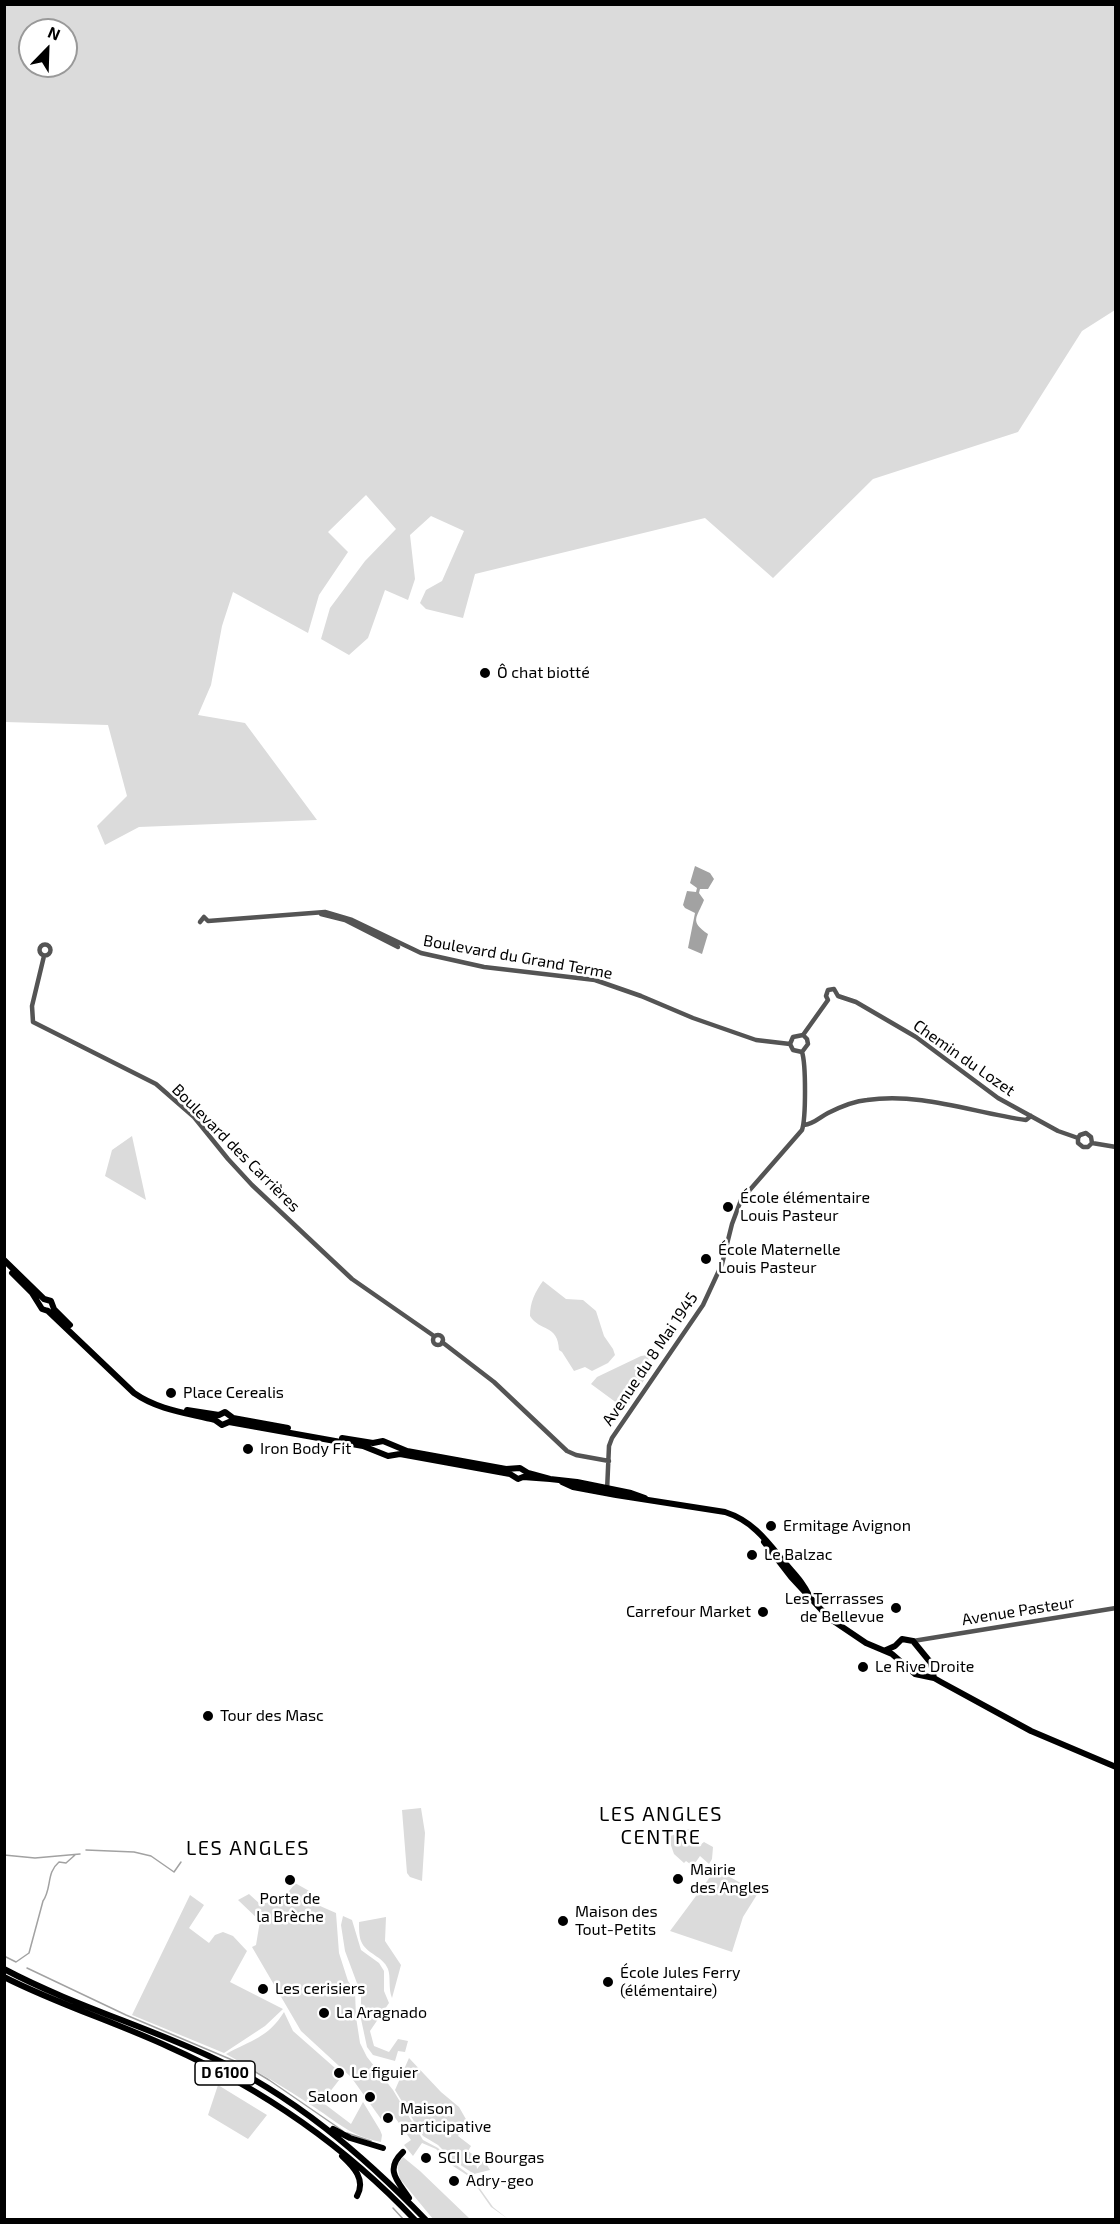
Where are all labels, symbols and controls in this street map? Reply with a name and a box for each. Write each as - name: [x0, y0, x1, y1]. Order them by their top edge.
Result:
- north arrow: [18, 18, 78, 78]
- text: N: [45, 22, 63, 44]
- place label: Ô chat biotté: [497, 663, 590, 683]
- marker: Ô chat biotté: [478, 666, 492, 680]
- street label: Boulevard du Grand Terme: [422, 931, 614, 983]
- street label: Chemin du Lozet: [909, 1016, 1019, 1100]
- street label: Boulevard des Carrières: [168, 1080, 304, 1216]
- place label: École élémentaire Louis Pasteur: [740, 1188, 870, 1226]
- marker: École élémentaire Louis Pasteur: [721, 1200, 735, 1214]
- place label: École Maternelle Louis Pasteur: [718, 1240, 841, 1278]
- marker: École Maternelle Louis Pasteur: [699, 1252, 713, 1266]
- street label: Avenue du 8 Mai 1945: [598, 1289, 702, 1429]
- place label: Place Cerealis: [183, 1383, 284, 1403]
- marker: Place Cerealis: [164, 1386, 178, 1400]
- place label: Iron Body Fit: [260, 1439, 351, 1459]
- marker: Iron Body Fit: [241, 1442, 255, 1456]
- place label: Ermitage Avignon: [783, 1516, 911, 1536]
- marker: Ermitage Avignon: [764, 1519, 778, 1533]
- place label: Le Balzac: [764, 1545, 833, 1565]
- marker: Le Balzac: [745, 1548, 759, 1562]
- place label: Les Terrasses de Bellevue: [785, 1589, 884, 1627]
- street label: Avenue Pasteur: [960, 1593, 1076, 1629]
- marker: Les Terrasses de Bellevue: [889, 1601, 903, 1615]
- place label: Carrefour Market: [626, 1602, 751, 1622]
- marker: Carrefour Market: [756, 1605, 770, 1619]
- place label: Le Rive Droite: [875, 1657, 974, 1677]
- marker: Le Rive Droite: [856, 1660, 870, 1674]
- place label: Tour des Masc: [220, 1706, 324, 1726]
- marker: Tour des Masc: [201, 1709, 215, 1723]
- district label: LES ANGLES CENTRE: [599, 1802, 723, 1849]
- district label: LES ANGLES: [186, 1836, 310, 1860]
- place label: Mairie des Angles: [690, 1860, 769, 1898]
- marker: Mairie des Angles: [671, 1872, 685, 1886]
- marker: Porte de la Brèche: [283, 1873, 297, 1887]
- place label: Porte de la Brèche: [256, 1889, 324, 1927]
- place label: Maison des Tout-Petits: [575, 1902, 658, 1940]
- marker: Maison des Tout-Petits: [556, 1914, 570, 1928]
- place label: École Jules Ferry (élémentaire): [620, 1963, 741, 2001]
- marker: École Jules Ferry (élémentaire): [601, 1975, 615, 1989]
- place label: Les cerisiers: [275, 1979, 365, 1999]
- marker: Les cerisiers: [256, 1982, 270, 1996]
- place label: La Aragnado: [336, 2003, 427, 2023]
- marker: La Aragnado: [317, 2006, 331, 2020]
- road number: D 6100: [195, 2061, 255, 2085]
- place label: Le figuier: [351, 2063, 418, 2083]
- marker: Le figuier: [332, 2066, 346, 2080]
- place label: Saloon: [308, 2087, 358, 2107]
- marker: Saloon: [363, 2090, 377, 2104]
- place label: Maison participative: [400, 2099, 491, 2137]
- marker: Maison participative: [381, 2111, 395, 2125]
- place label: SCI Le Bourgas: [438, 2148, 544, 2168]
- marker: SCI Le Bourgas: [419, 2151, 433, 2165]
- place label: Adry-geo: [466, 2171, 534, 2191]
- marker: Adry-geo: [447, 2174, 461, 2188]

